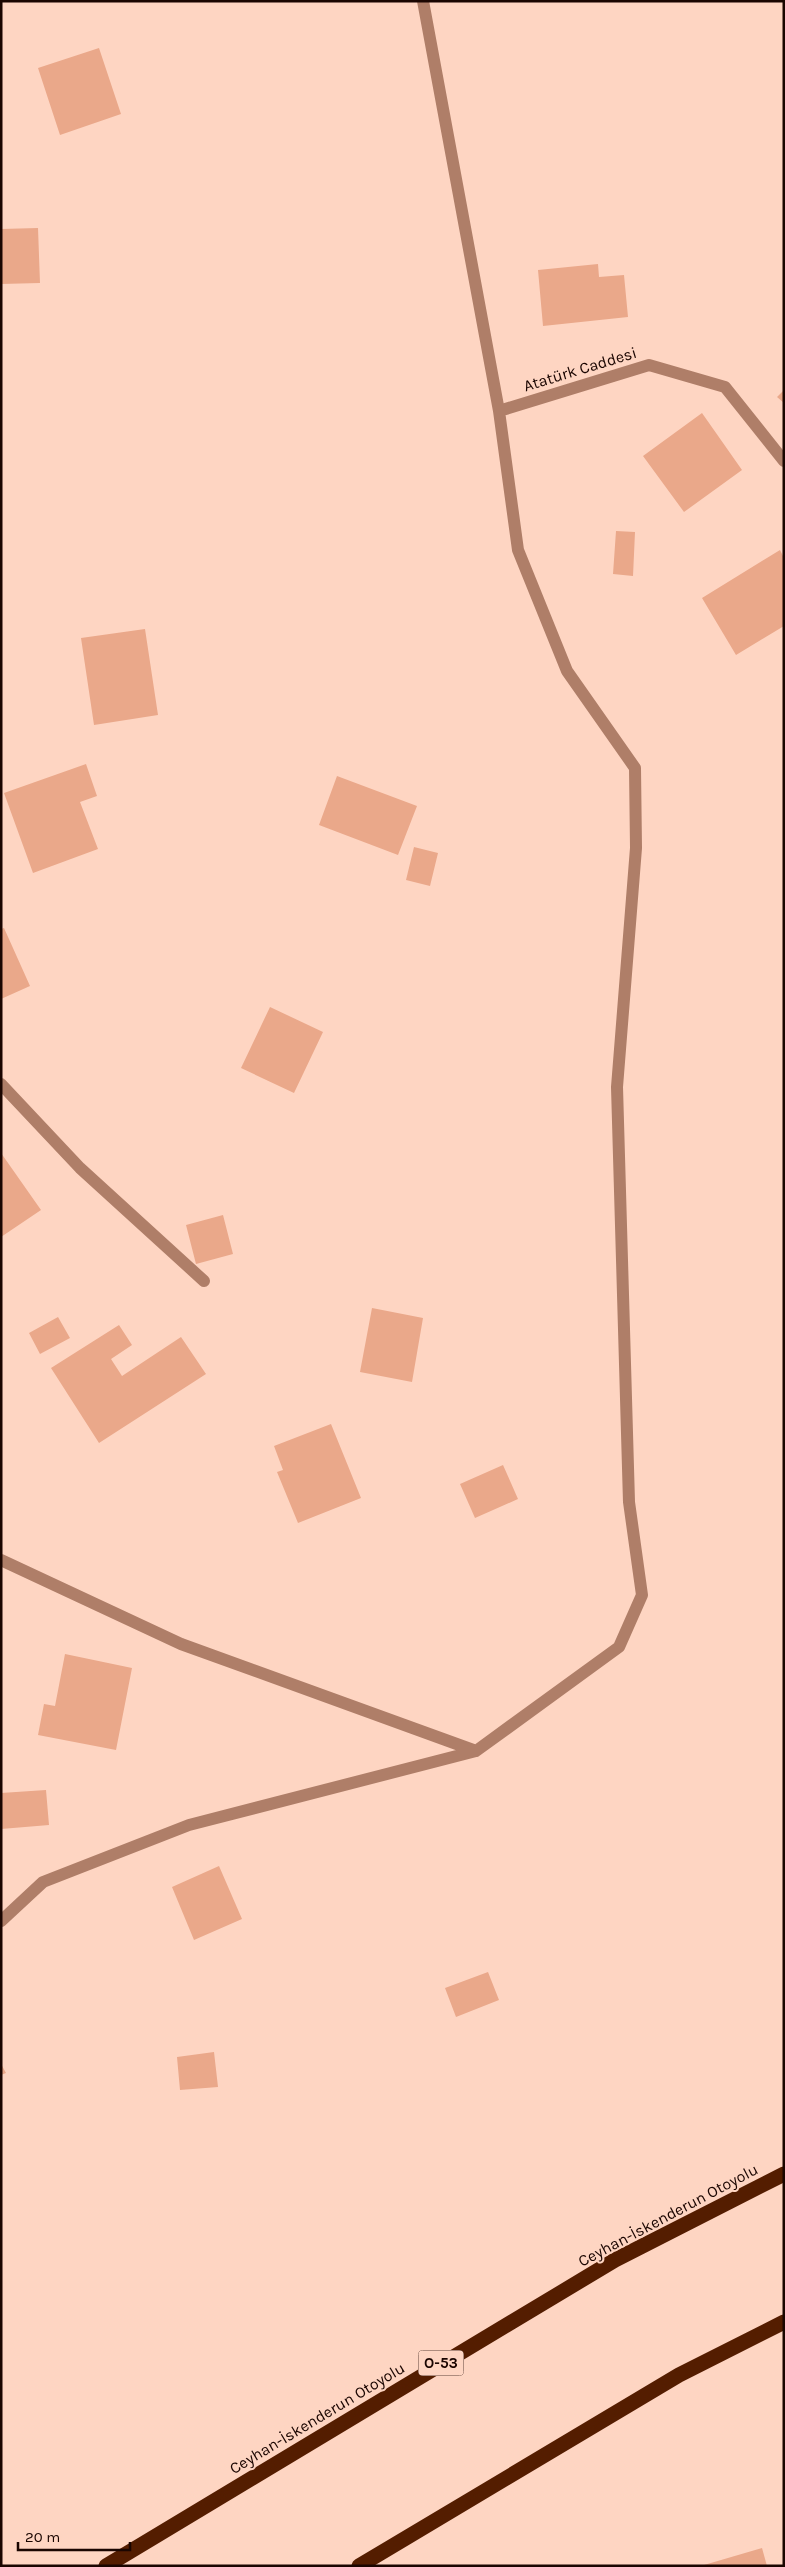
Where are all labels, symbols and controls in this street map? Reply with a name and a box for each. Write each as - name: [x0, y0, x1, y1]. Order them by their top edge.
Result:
- street label: Atatürk Caddesi: [521, 343, 639, 395]
- street label: Ceyhan-İskenderun Otoyolu: [575, 2159, 761, 2271]
- road number: O-53: [418, 2350, 464, 2376]
- street label: Ceyhan-İskenderun Otoyolu: [226, 2358, 408, 2478]
- scale bar: [18, 2520, 130, 2552]
- text: 20 m: [25, 2528, 60, 2546]

